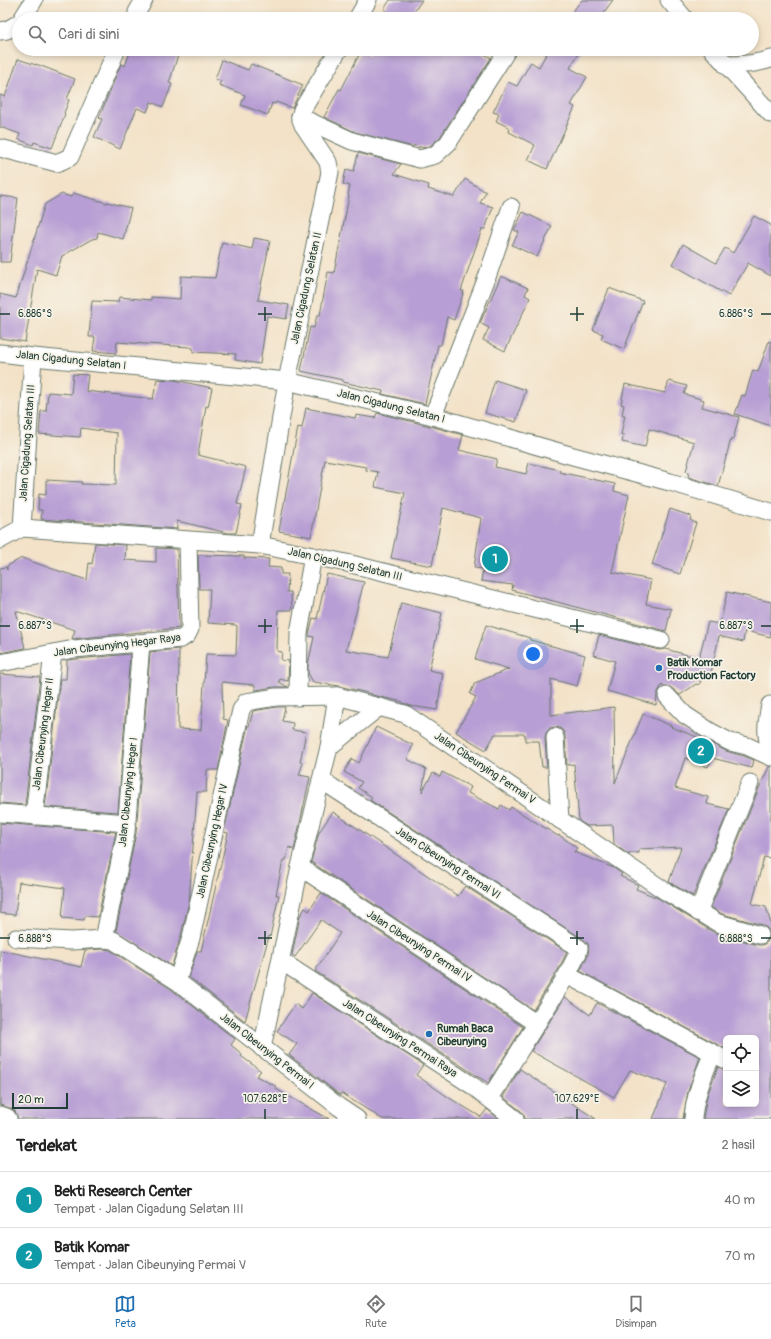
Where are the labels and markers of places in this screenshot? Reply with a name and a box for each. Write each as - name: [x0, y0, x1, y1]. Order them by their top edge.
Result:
- pin: 1: [482, 544, 508, 574]
- place label: Batik Komar Production Factory: [667, 656, 756, 682]
- marker: Batik Komar Production Factory: [654, 663, 664, 673]
- pin: 2: [688, 736, 714, 766]
- place label: Rumah Baca Cibeunying: [437, 1022, 493, 1048]
- marker: Rumah Baca Cibeunying: [424, 1029, 434, 1039]

